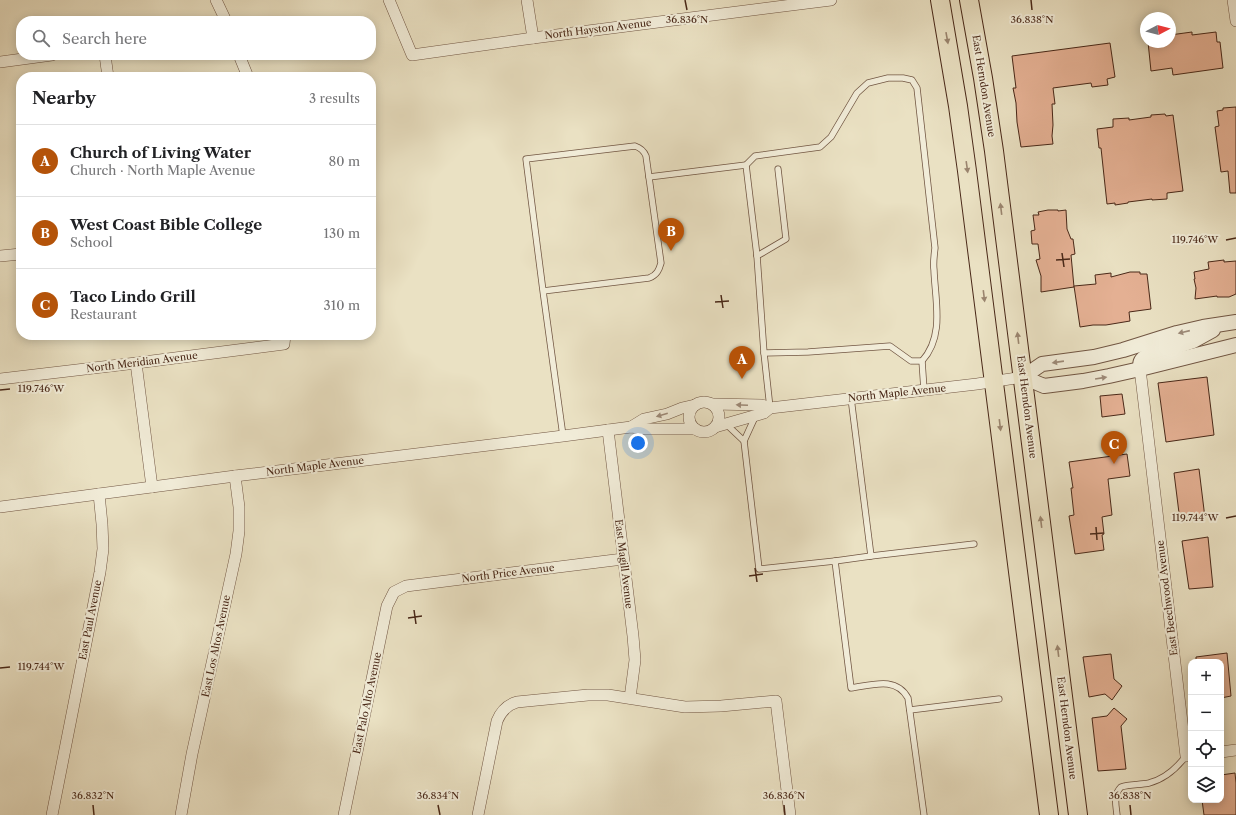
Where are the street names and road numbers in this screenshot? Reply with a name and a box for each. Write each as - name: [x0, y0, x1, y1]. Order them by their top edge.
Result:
- street label: North Hayston Avenue: [544, 16, 653, 42]
- street label: East Herndon Avenue: [969, 34, 999, 138]
- street label: North Meridian Avenue: [86, 349, 199, 375]
- street label: East Herndon Avenue: [1014, 355, 1040, 459]
- street label: North Maple Avenue: [847, 381, 947, 405]
- street label: North Maple Avenue: [265, 453, 365, 478]
- street label: East Magill Avenue: [612, 519, 636, 610]
- street label: East Beechwood Avenue: [1153, 539, 1181, 656]
- street label: North Price Avenue: [461, 561, 555, 585]
- street label: East Paul Avenue: [76, 578, 104, 661]
- street label: East Los Altos Avenue: [199, 593, 233, 698]
- street label: East Palo Alto Avenue: [350, 651, 384, 755]
- street label: East Herndon Avenue: [1054, 676, 1080, 780]

